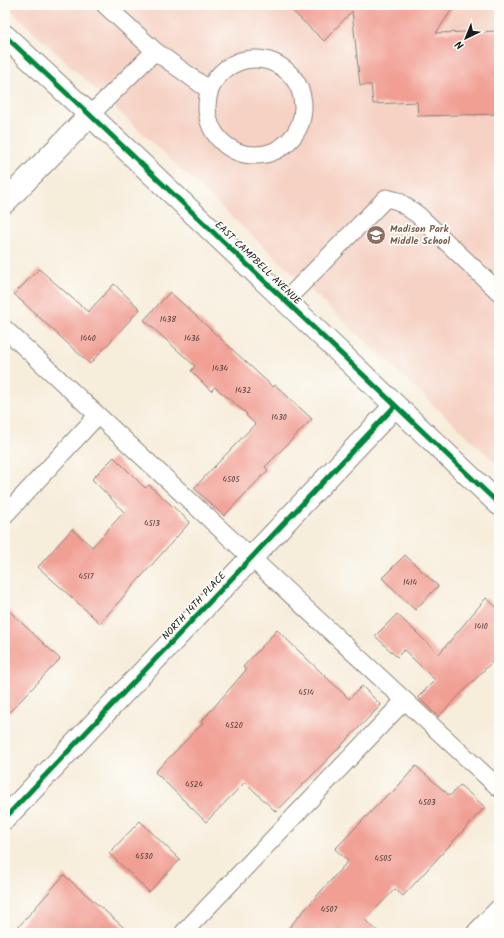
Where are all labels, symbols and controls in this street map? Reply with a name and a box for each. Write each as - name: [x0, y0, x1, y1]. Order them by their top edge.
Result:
- north arrow: [446, 18, 486, 58]
- text: N: [451, 36, 469, 54]
- street label: EAST CAMPBELL AVENUE: [211, 217, 306, 309]
- place label: Madison Park Middle School: [390, 221, 450, 249]
- school or university icon: Madison Park Middle School: [365, 224, 387, 246]
- house number: 1438: [160, 313, 176, 326]
- house number: 1440: [80, 332, 96, 345]
- house number: 1436: [184, 332, 200, 345]
- house number: 1434: [212, 362, 229, 375]
- house number: 1432: [235, 384, 251, 397]
- house number: 1430: [271, 411, 287, 424]
- house number: 4505: [223, 473, 240, 486]
- house number: 4513: [144, 517, 160, 530]
- street label: NORTH 14TH PLACE: [158, 567, 231, 644]
- house number: 4517: [79, 570, 94, 583]
- house number: 1414: [403, 576, 418, 589]
- house number: 1410: [474, 620, 488, 633]
- house number: 4514: [298, 686, 314, 699]
- house number: 4520: [225, 719, 243, 732]
- house number: 4524: [185, 778, 203, 791]
- house number: 4503: [418, 796, 436, 809]
- house number: 4530: [135, 850, 153, 863]
- house number: 4505: [375, 852, 392, 865]
- house number: 4507: [321, 903, 338, 916]

